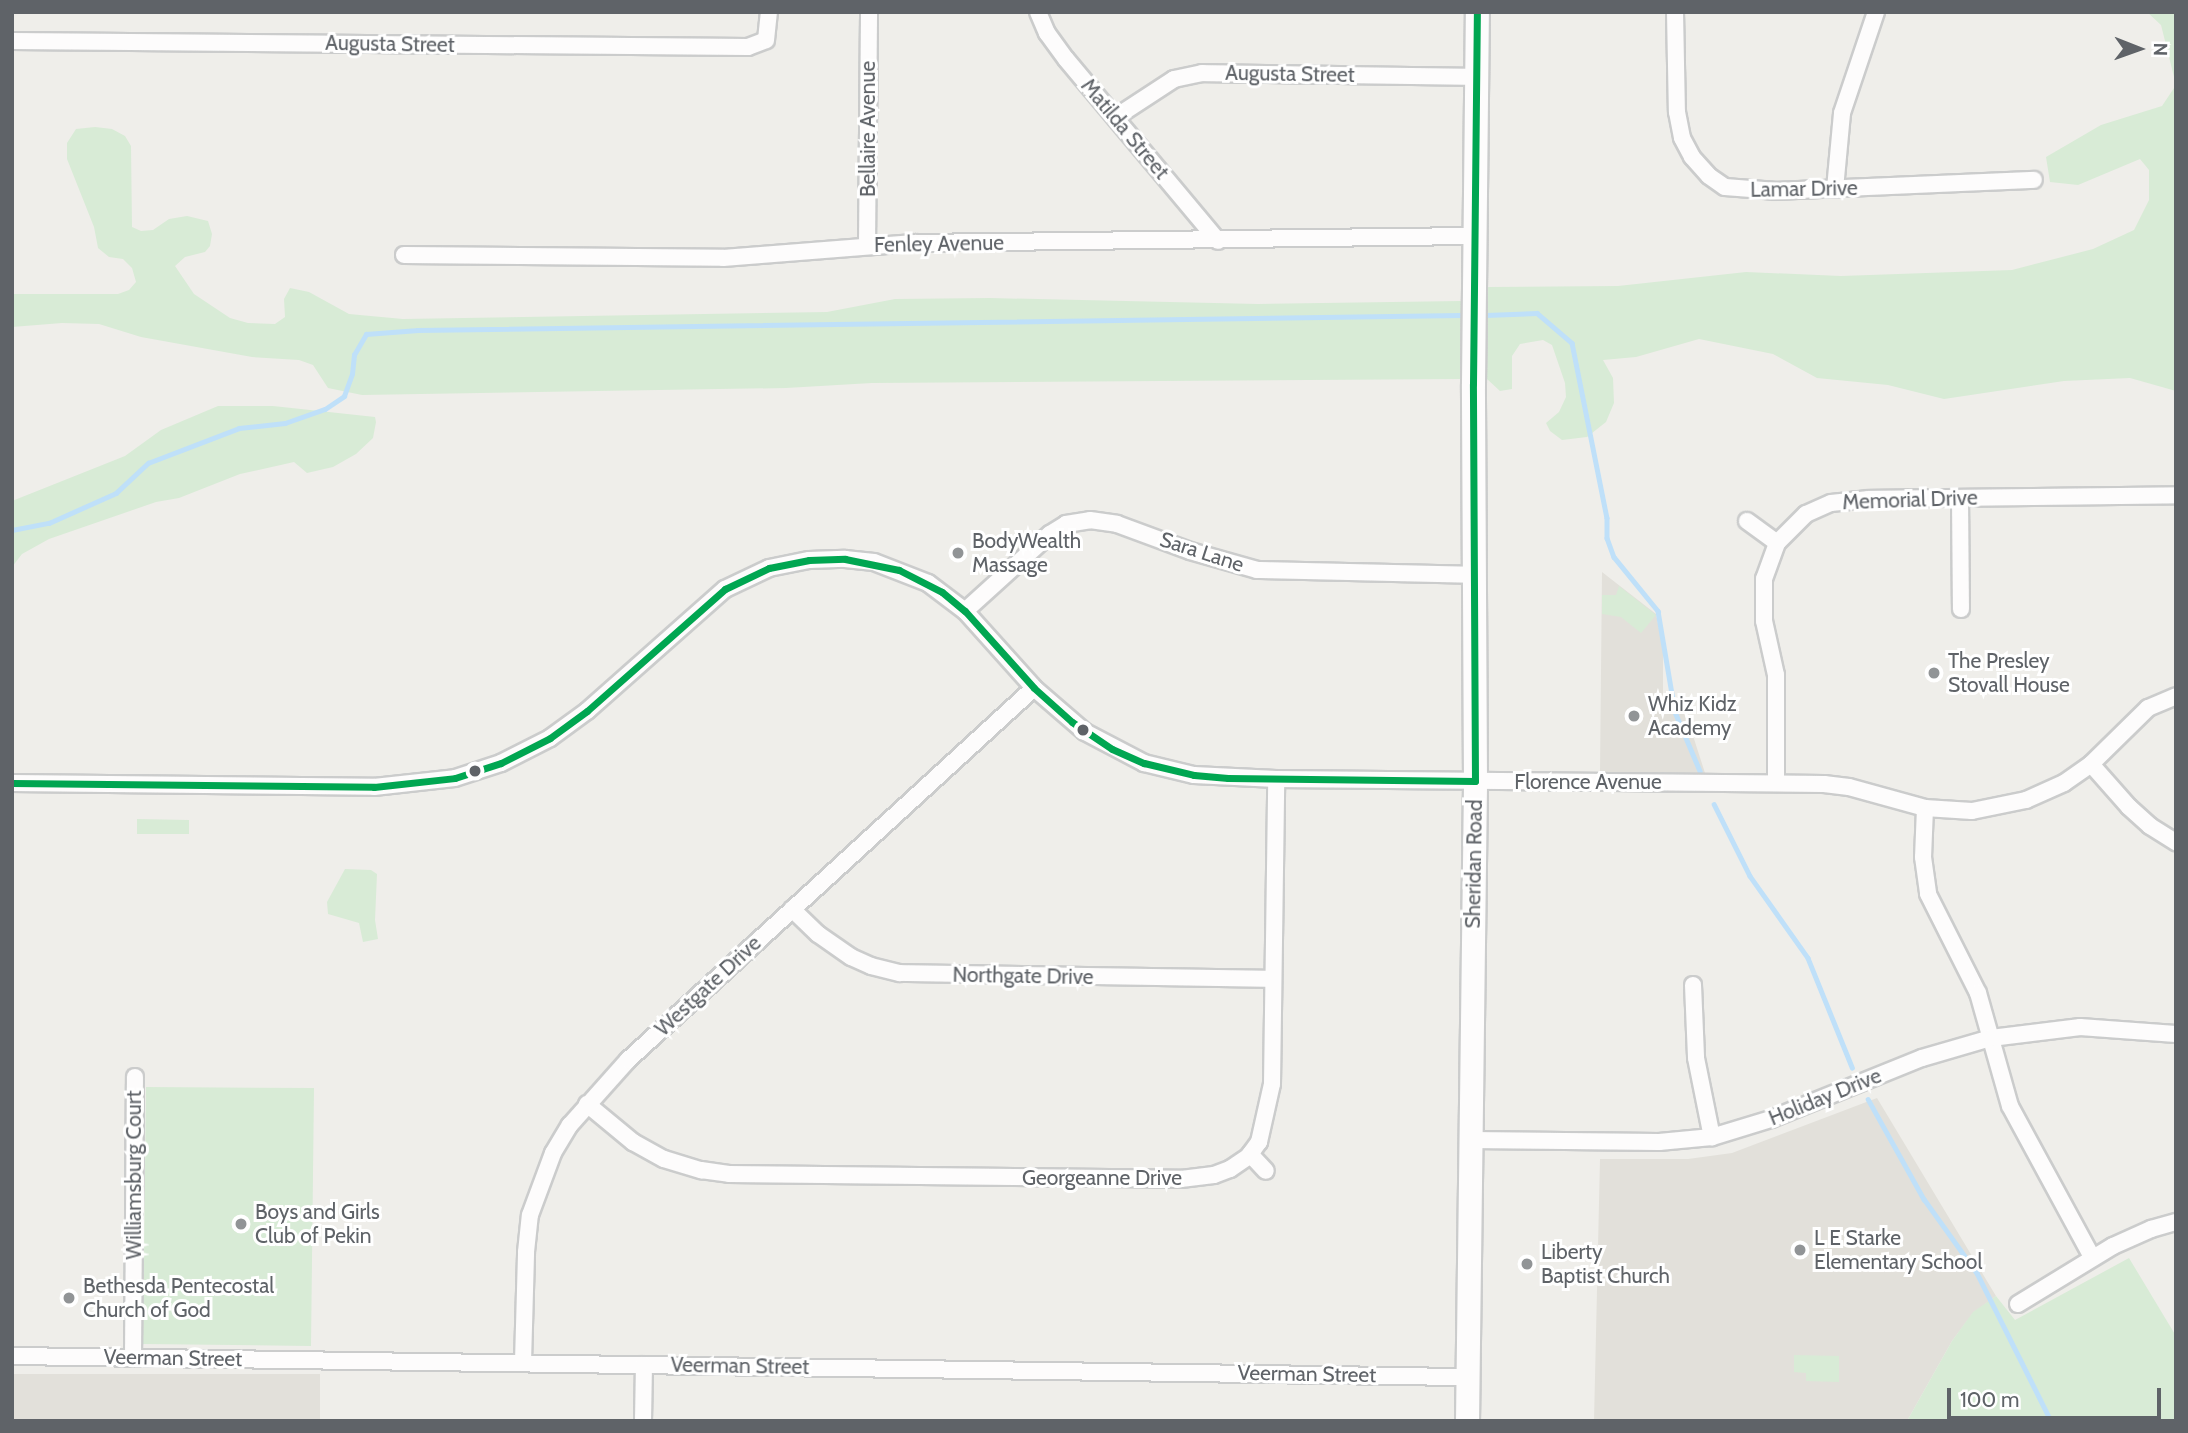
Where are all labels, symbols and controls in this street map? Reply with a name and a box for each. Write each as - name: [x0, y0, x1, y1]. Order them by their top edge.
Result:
- north arrow: [2104, 14, 2174, 84]
- street label: Augusta Street: [325, 30, 455, 58]
- text: N: [2149, 42, 2172, 56]
- street label: Augusta Street: [1225, 60, 1355, 88]
- street label: Bellaire Avenue: [855, 61, 881, 197]
- street label: Matilda Street: [1076, 74, 1174, 184]
- street label: Lamar Drive: [1750, 175, 1858, 203]
- street label: Fenley Avenue: [874, 230, 1004, 258]
- street label: Memorial Drive: [1842, 485, 1978, 515]
- street label: Sara Lane: [1157, 527, 1247, 577]
- place label: BodyWealth Massage: [972, 528, 1081, 578]
- marker: BodyWealth Massage: [950, 545, 966, 561]
- place label: The Presley Stovall House: [1948, 648, 2070, 698]
- marker: The Presley Stovall House: [1926, 665, 1942, 681]
- place label: Whiz Kidz Academy: [1648, 691, 1737, 741]
- marker: Whiz Kidz Academy: [1626, 708, 1642, 724]
- unlabelled marker: [1076, 723, 1090, 737]
- unlabelled marker: [468, 764, 482, 778]
- street label: Florence Avenue: [1514, 769, 1662, 795]
- street label: Sheridan Road: [1460, 799, 1488, 929]
- street label: Westgate Drive: [650, 931, 766, 1041]
- street label: Northgate Drive: [952, 962, 1094, 990]
- street label: Holiday Drive: [1765, 1063, 1885, 1131]
- street label: Williamsburg Court: [121, 1090, 147, 1260]
- street label: Georgeanne Drive: [1022, 1165, 1182, 1191]
- place label: Boys and Girls Club of Pekin: [255, 1199, 380, 1249]
- marker: Boys and Girls Club of Pekin: [233, 1216, 249, 1232]
- place label: L E Starke Elementary School: [1814, 1225, 1982, 1275]
- place label: Liberty Baptist Church: [1541, 1239, 1670, 1289]
- marker: L E Starke Elementary School: [1792, 1242, 1808, 1258]
- marker: Liberty Baptist Church: [1519, 1256, 1535, 1272]
- place label: Bethesda Pentecostal Church of God: [83, 1273, 274, 1323]
- marker: Bethesda Pentecostal Church of God: [61, 1290, 77, 1306]
- street label: Veerman Street: [103, 1344, 243, 1372]
- street label: Veerman Street: [670, 1352, 810, 1380]
- street label: Veerman Street: [1237, 1360, 1377, 1388]
- scale bar: [1950, 1374, 2164, 1418]
- text: 100 m: [1960, 1387, 2019, 1412]

